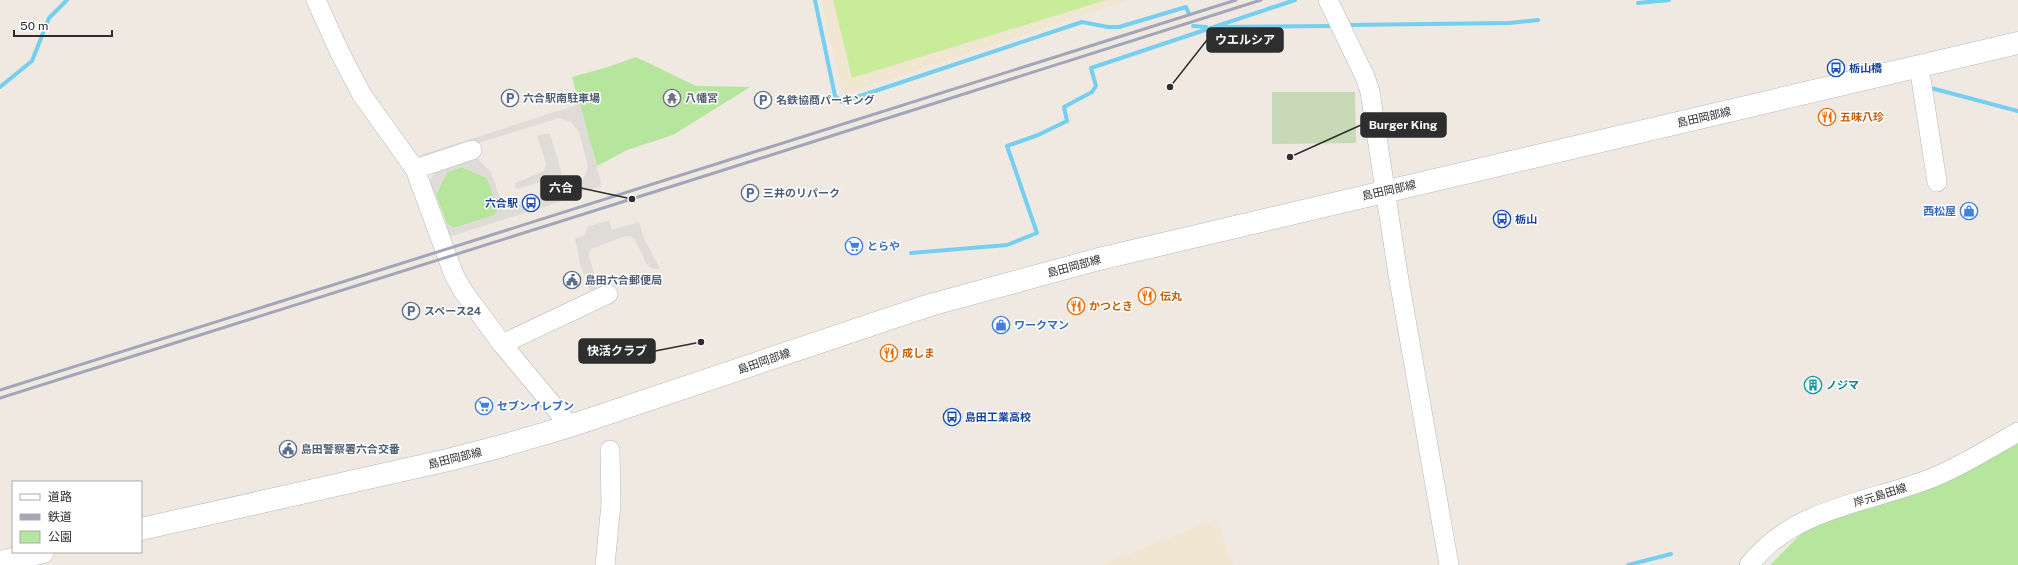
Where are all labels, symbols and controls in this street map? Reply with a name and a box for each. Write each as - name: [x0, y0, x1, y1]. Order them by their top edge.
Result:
- scale bar: [14, 12, 112, 38]
- text: 50 m: [20, 19, 48, 33]
- callout: ウエルシア: [1207, 28, 1283, 52]
- text: ウエルシア: [1215, 33, 1275, 47]
- bus stop icon: 栃山橋: [1826, 58, 1846, 78]
- place label: 栃山橋: [1849, 62, 1882, 74]
- parking icon: 六合駅南駐車場: [500, 88, 520, 108]
- temple icon: 八幡宮: [662, 88, 682, 108]
- parking icon: 名鉄協商パーキング: [753, 90, 773, 110]
- place label: 六合駅南駐車場: [523, 92, 600, 104]
- place label: 八幡宮: [685, 92, 718, 104]
- place label: 名鉄協商パーキング: [776, 94, 875, 106]
- street label: 島田岡部線: [1676, 105, 1732, 129]
- restaurant icon: 五味八珍: [1817, 107, 1837, 127]
- place label: 五味八珍: [1840, 111, 1884, 123]
- callout: Burger King: [1361, 113, 1446, 137]
- text: Burger King: [1369, 118, 1438, 132]
- callout: 六合: [541, 176, 581, 200]
- street label: 島田岡部線: [1361, 178, 1417, 202]
- text: 六合: [549, 181, 573, 195]
- parking icon: 三井のリパーク: [740, 183, 760, 203]
- place label: 三井のリパーク: [763, 187, 840, 199]
- bus stop icon: 六合駅: [521, 193, 541, 213]
- place label: 六合駅: [485, 197, 518, 209]
- shop icon: 西松屋: [1959, 201, 1979, 221]
- place label: 西松屋: [1923, 205, 1956, 217]
- bus stop icon: 栃山: [1492, 209, 1512, 229]
- place label: 栃山: [1515, 213, 1537, 225]
- supermarket icon: とらや: [844, 236, 864, 256]
- place label: とらや: [867, 240, 900, 252]
- street label: 島田岡部線: [1046, 253, 1102, 279]
- public building icon: 島田六合郵便局: [562, 270, 582, 290]
- place label: 島田六合郵便局: [585, 274, 662, 286]
- restaurant icon: 伝丸: [1137, 286, 1157, 306]
- place label: 伝丸: [1160, 290, 1182, 302]
- restaurant icon: かつとき: [1066, 296, 1086, 316]
- place label: かつとき: [1089, 300, 1133, 312]
- parking icon: スペース24: [401, 301, 421, 321]
- place label: スペース24: [424, 305, 481, 317]
- shop icon: ワークマン: [991, 315, 1011, 335]
- place label: ワークマン: [1014, 319, 1069, 331]
- callout: 快活クラブ: [579, 339, 655, 363]
- restaurant icon: 成しま: [879, 343, 899, 363]
- text: 快活クラブ: [587, 344, 647, 358]
- street label: 島田岡部線: [736, 346, 792, 376]
- place label: 成しま: [902, 347, 935, 359]
- building icon: ノジマ: [1803, 375, 1823, 395]
- place label: ノジマ: [1826, 379, 1859, 391]
- supermarket icon: セブンイレブン: [474, 396, 494, 416]
- place label: セブンイレブン: [497, 400, 574, 412]
- bus stop icon: 島田工業高校: [942, 407, 962, 427]
- place label: 島田工業高校: [965, 411, 1031, 423]
- public building icon: 島田警察署六合交番: [278, 439, 298, 459]
- place label: 島田警察署六合交番: [301, 443, 400, 455]
- street label: 島田岡部線: [427, 446, 483, 470]
- legend: [12, 481, 142, 553]
- street label: 岸元島田線: [1852, 481, 1908, 509]
- text: 道路: [48, 490, 72, 504]
- text: 鉄道: [48, 510, 72, 524]
- text: 公園: [48, 530, 72, 544]

